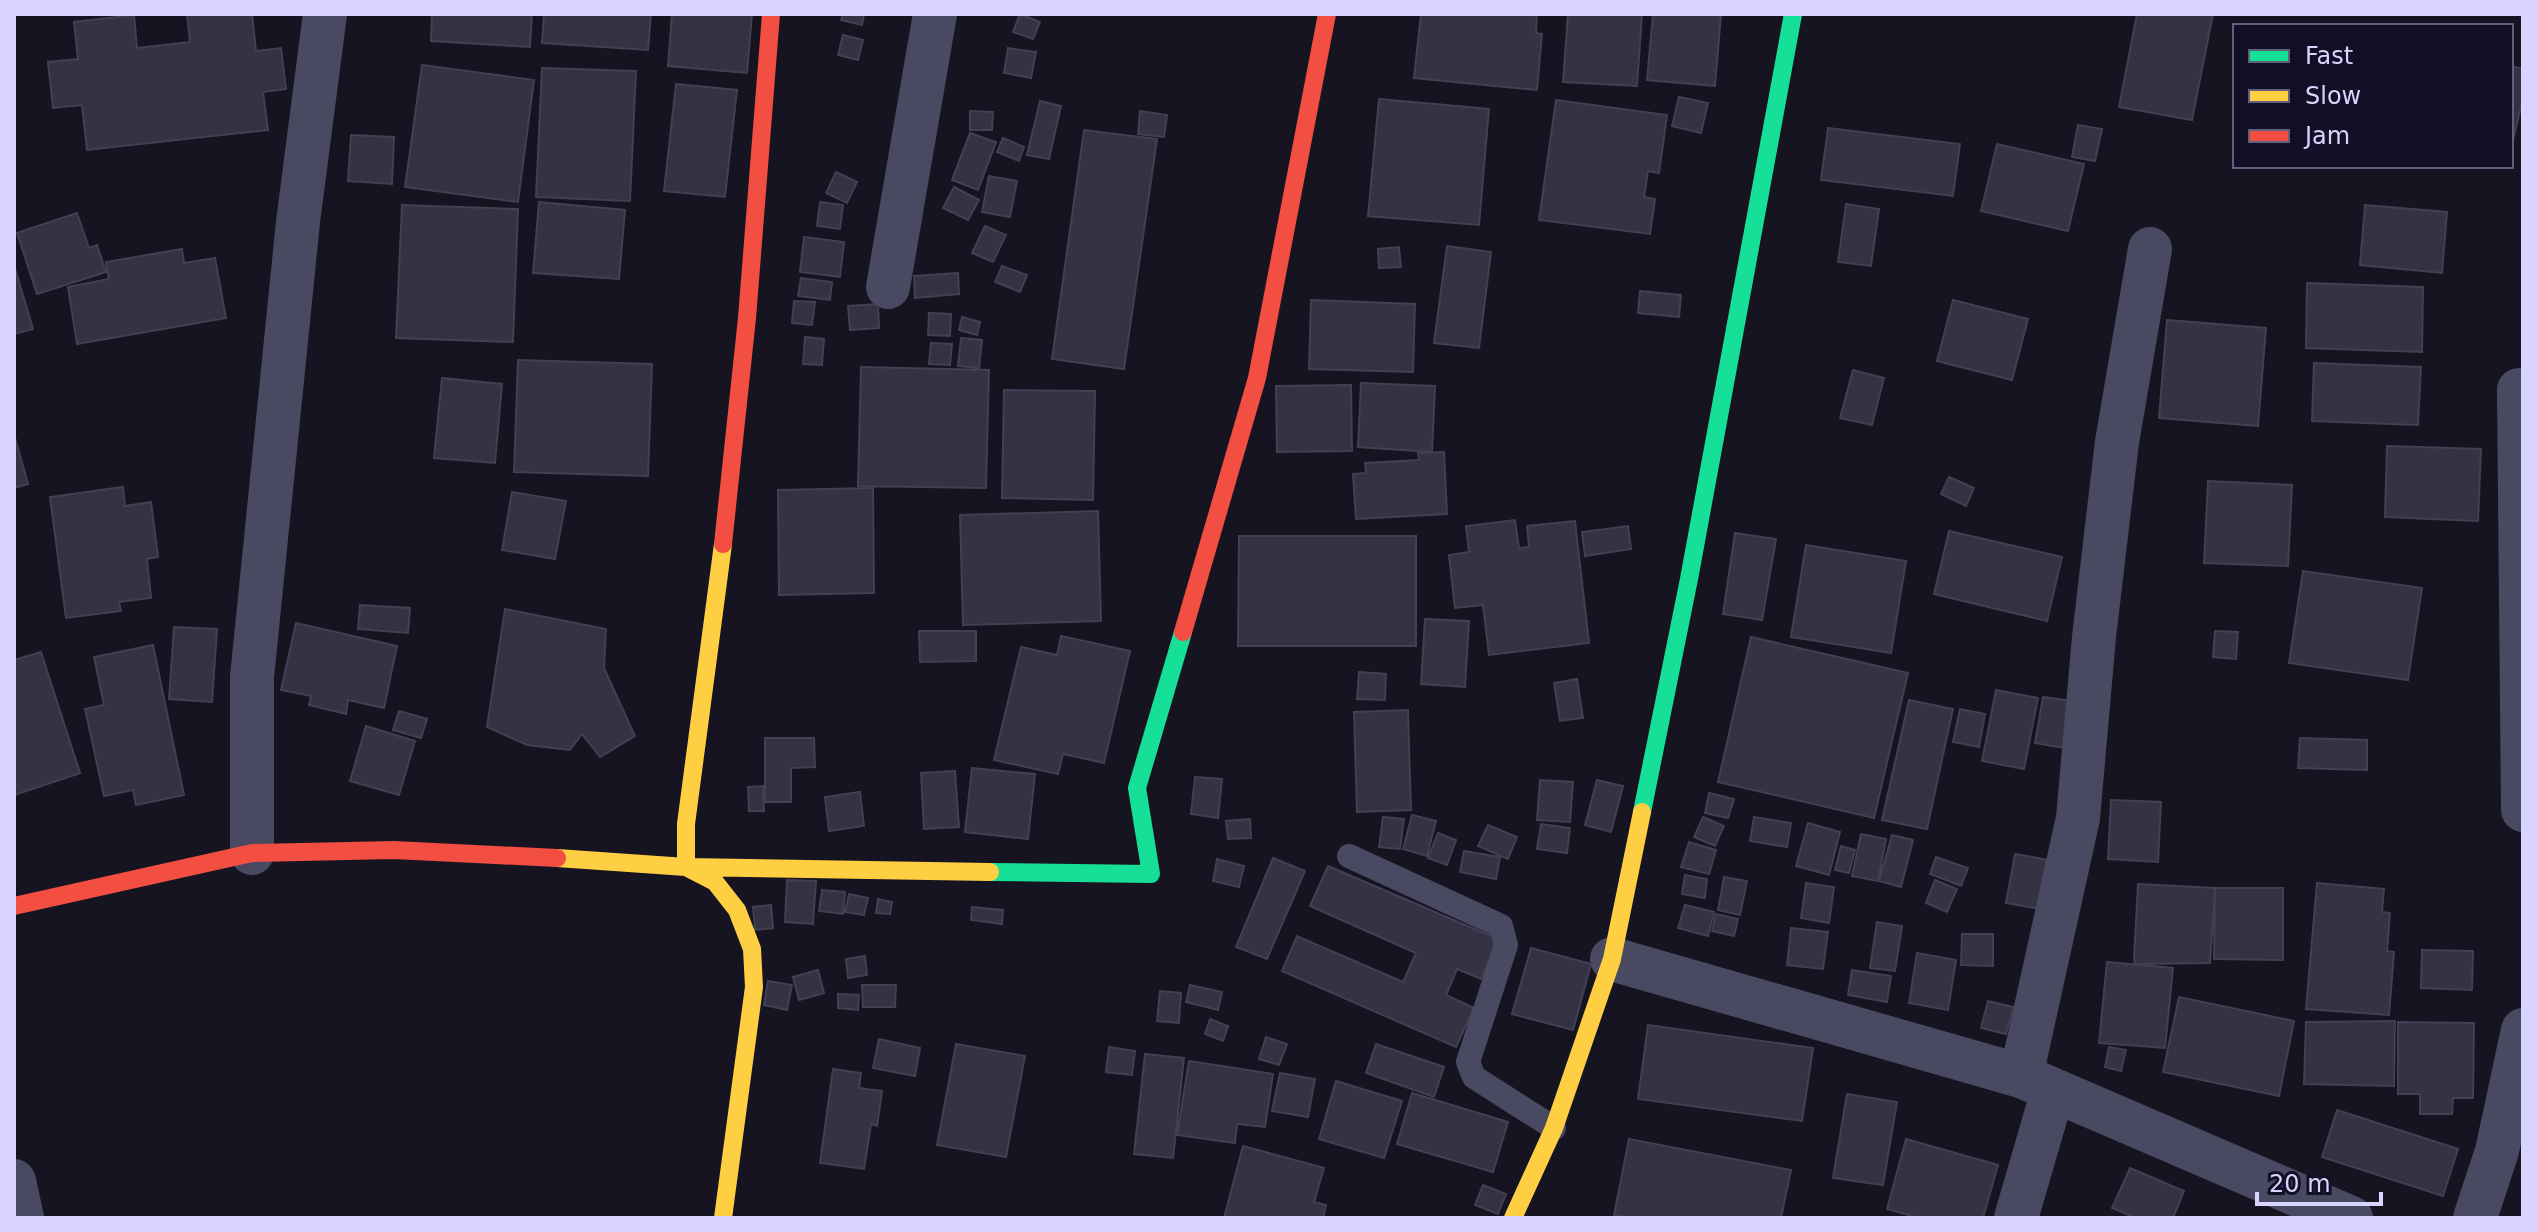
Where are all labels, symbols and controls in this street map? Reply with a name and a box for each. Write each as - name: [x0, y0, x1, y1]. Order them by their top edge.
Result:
- legend: [2233, 24, 2513, 168]
- text: Fast: [2305, 42, 2353, 70]
- text: Slow: [2305, 82, 2361, 110]
- text: Jam: [2303, 122, 2350, 150]
- scale bar: [2257, 1156, 2381, 1206]
- text: 20 m: [2269, 1170, 2331, 1198]

